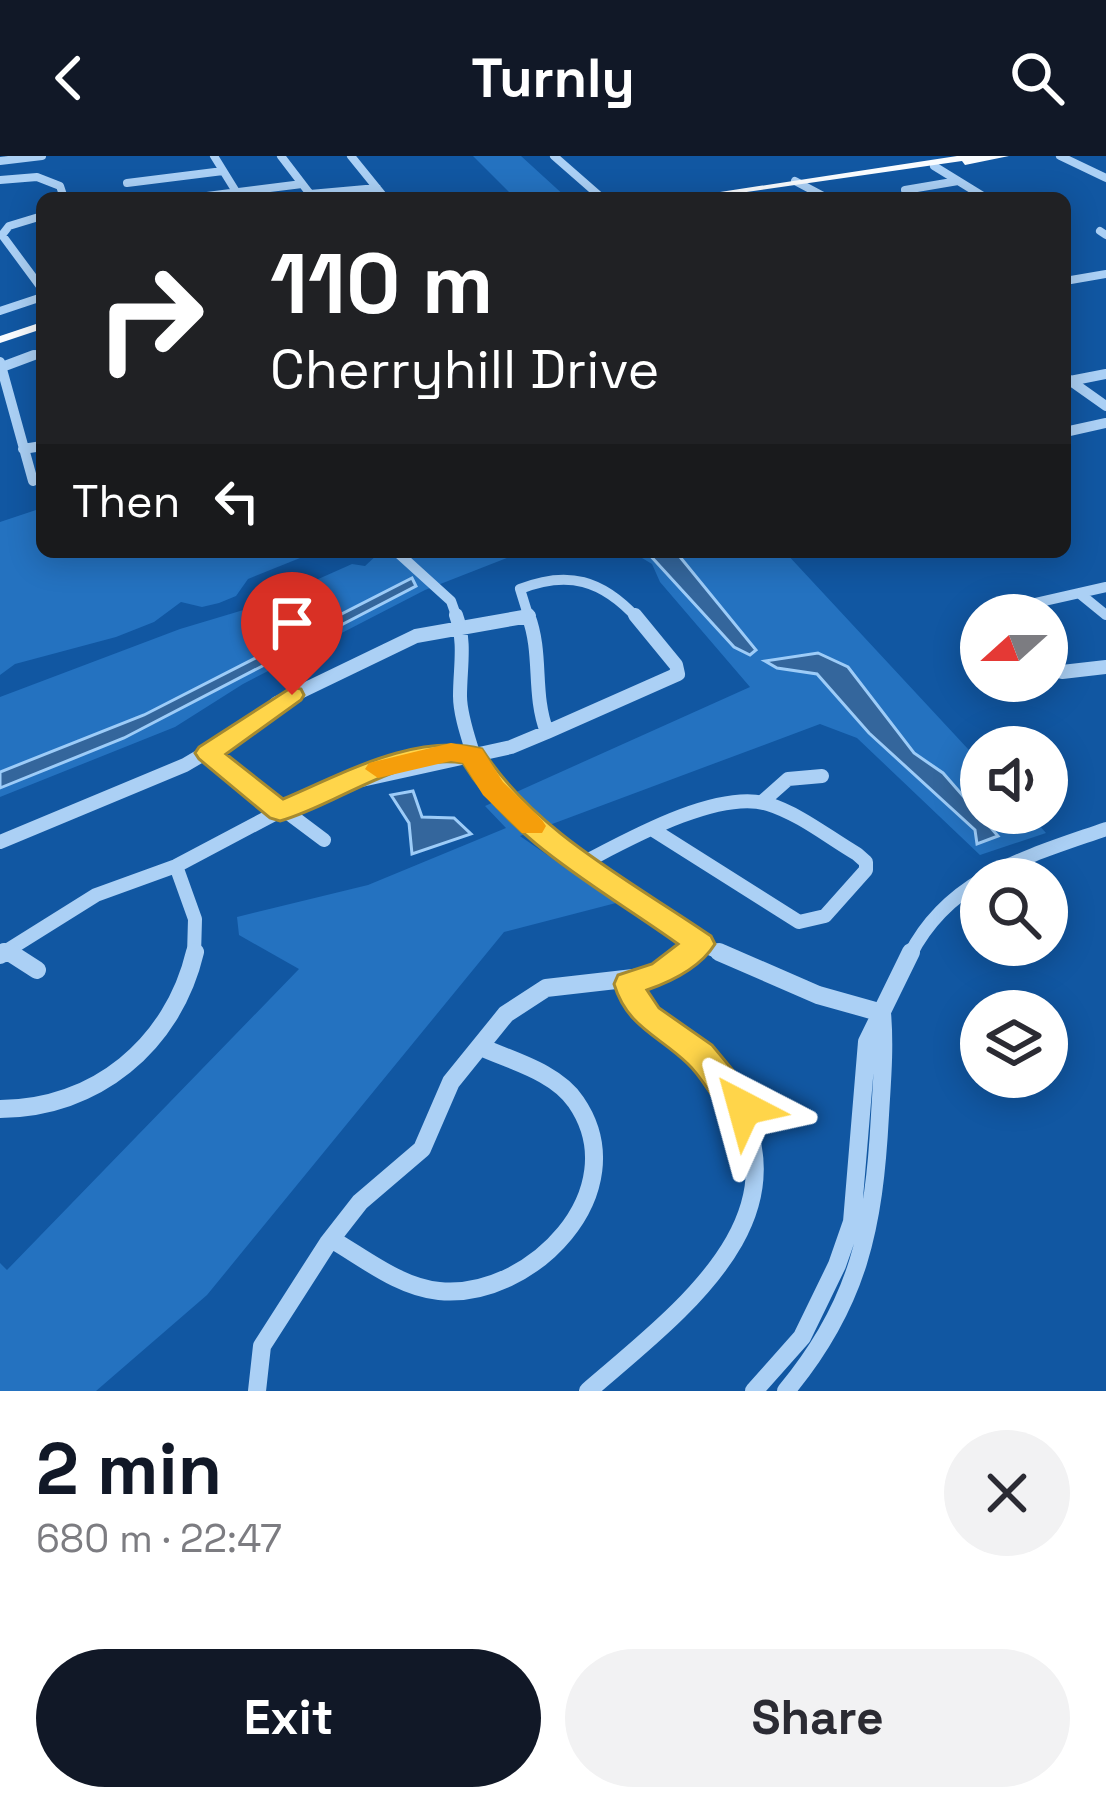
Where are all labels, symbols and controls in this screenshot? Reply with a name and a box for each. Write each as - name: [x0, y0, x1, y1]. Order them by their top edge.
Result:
- text: Turnly: [471, 44, 635, 113]
- icon: back: [36, 45, 102, 111]
- icon: search: [1004, 45, 1070, 111]
- text: 110 m: [270, 230, 493, 338]
- icon: right: [72, 240, 228, 396]
- text: Cherryhill Drive: [270, 335, 660, 404]
- icon: left: [204, 468, 270, 534]
- text: Then: [72, 473, 180, 530]
- pin: [241, 572, 343, 695]
- icon: arrive: [259, 590, 325, 656]
- north arrow: [960, 594, 1068, 702]
- map controls: [960, 594, 1068, 1098]
- button: sound: [960, 726, 1068, 834]
- button: search: [960, 858, 1068, 966]
- button: layers: [960, 990, 1068, 1098]
- position arrow: [681, 1045, 807, 1171]
- text: 2 min: [36, 1423, 222, 1515]
- button: close: [944, 1430, 1070, 1556]
- text: 680 m · 22:47: [36, 1514, 282, 1563]
- button: Exit: [36, 1649, 541, 1787]
- button: Share: [565, 1649, 1070, 1787]

